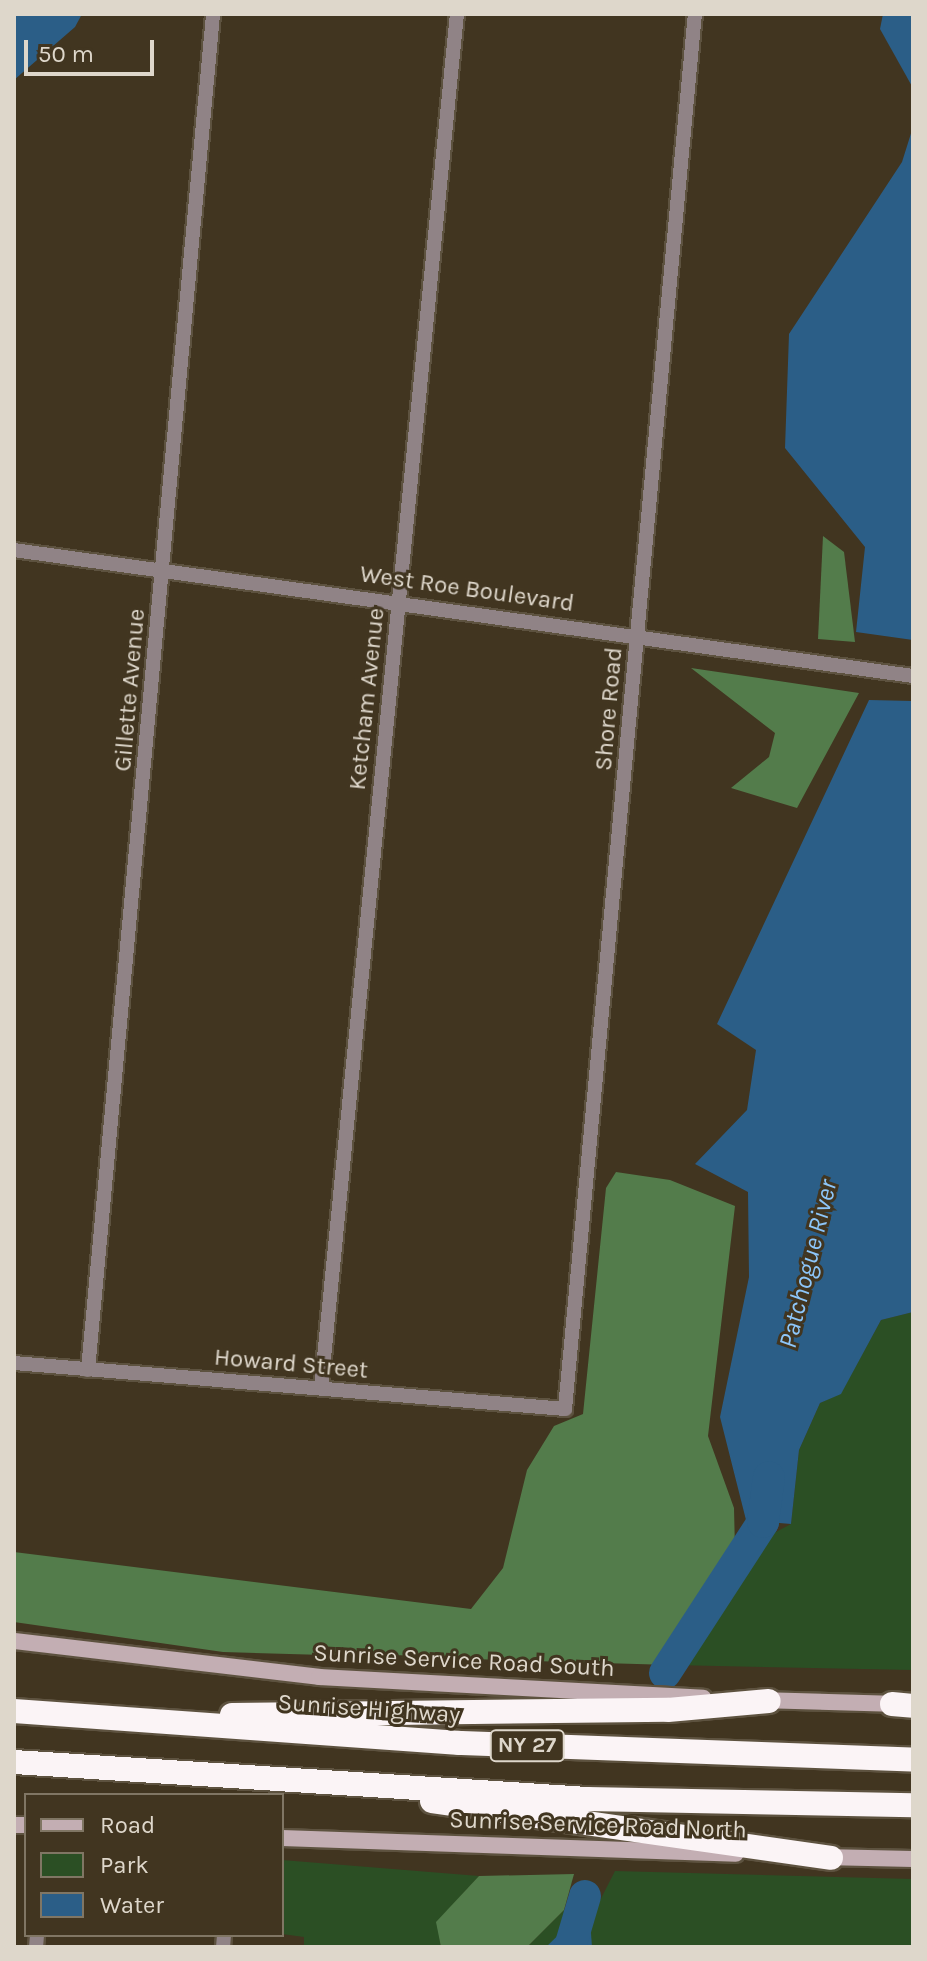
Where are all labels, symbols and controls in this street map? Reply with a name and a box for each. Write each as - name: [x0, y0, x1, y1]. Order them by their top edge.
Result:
- scale bar: [28, 24, 158, 74]
- text: 50 m: [38, 40, 94, 68]
- street label: West Roe Boulevard: [358, 560, 576, 618]
- street label: Ketcham Avenue: [343, 606, 391, 792]
- street label: Gillette Avenue: [109, 607, 151, 773]
- street label: Shore Road: [589, 646, 629, 772]
- water label: Patchogue River: [772, 1176, 844, 1352]
- street label: Howard Street: [213, 1343, 369, 1385]
- street label: Sunrise Service Road South: [313, 1639, 615, 1683]
- street label: Sunrise Highway: [277, 1688, 461, 1730]
- road number: NY 27: [489, 1728, 565, 1764]
- legend: [24, 1793, 284, 1937]
- street label: Sunrise Service Road North: [449, 1805, 747, 1845]
- text: Road: [100, 1811, 155, 1839]
- text: Park: [100, 1851, 149, 1879]
- text: Water: [100, 1891, 164, 1919]

